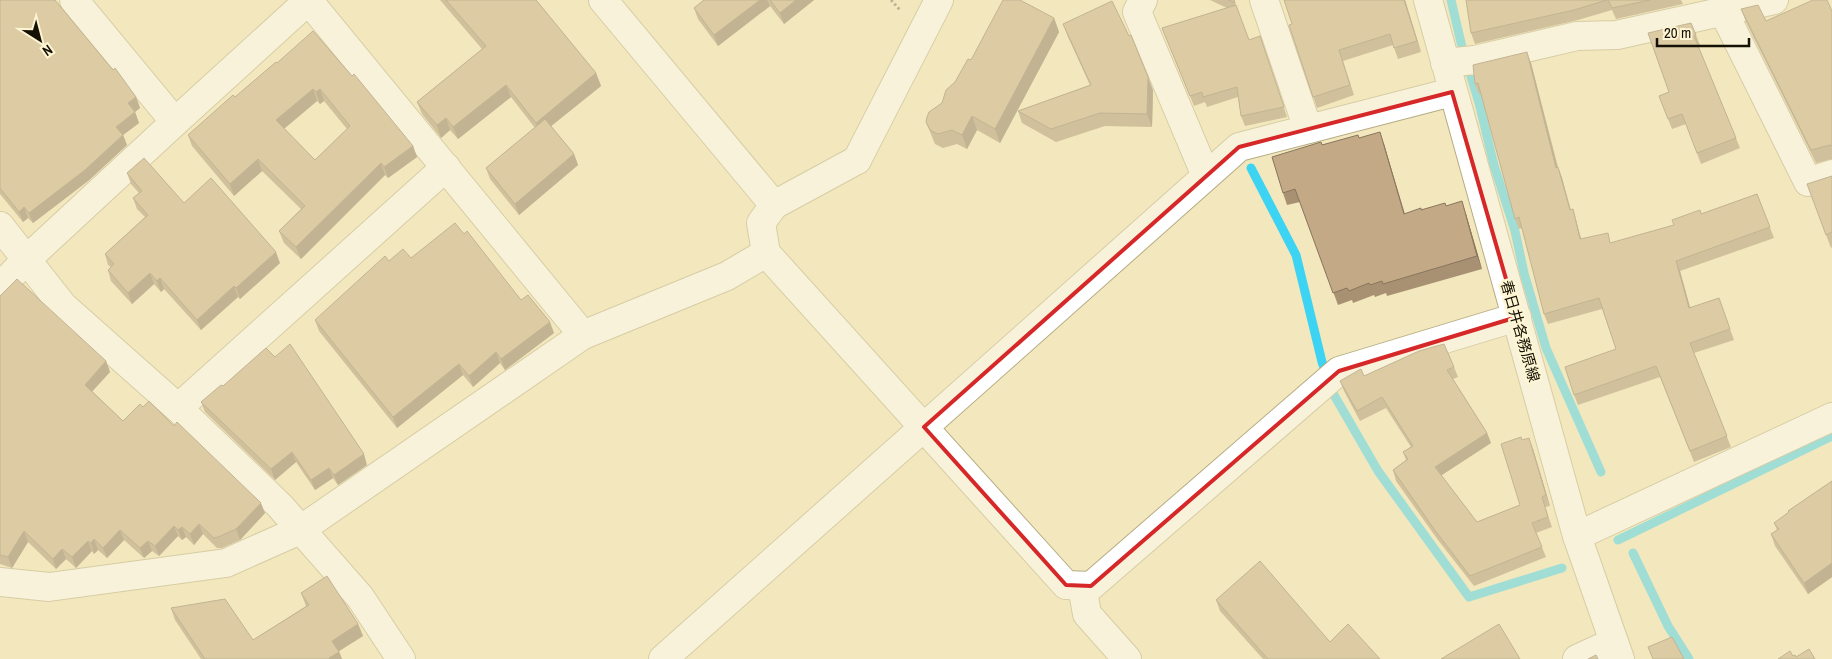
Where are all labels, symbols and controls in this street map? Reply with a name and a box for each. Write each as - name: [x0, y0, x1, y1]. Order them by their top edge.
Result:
- north arrow: [15, 15, 65, 65]
- scale bar: [1657, 15, 1750, 47]
- text: 20 m: [1664, 22, 1691, 43]
- text: N: [39, 41, 56, 60]
- street label: 春日井各務原線: [1496, 277, 1545, 384]

